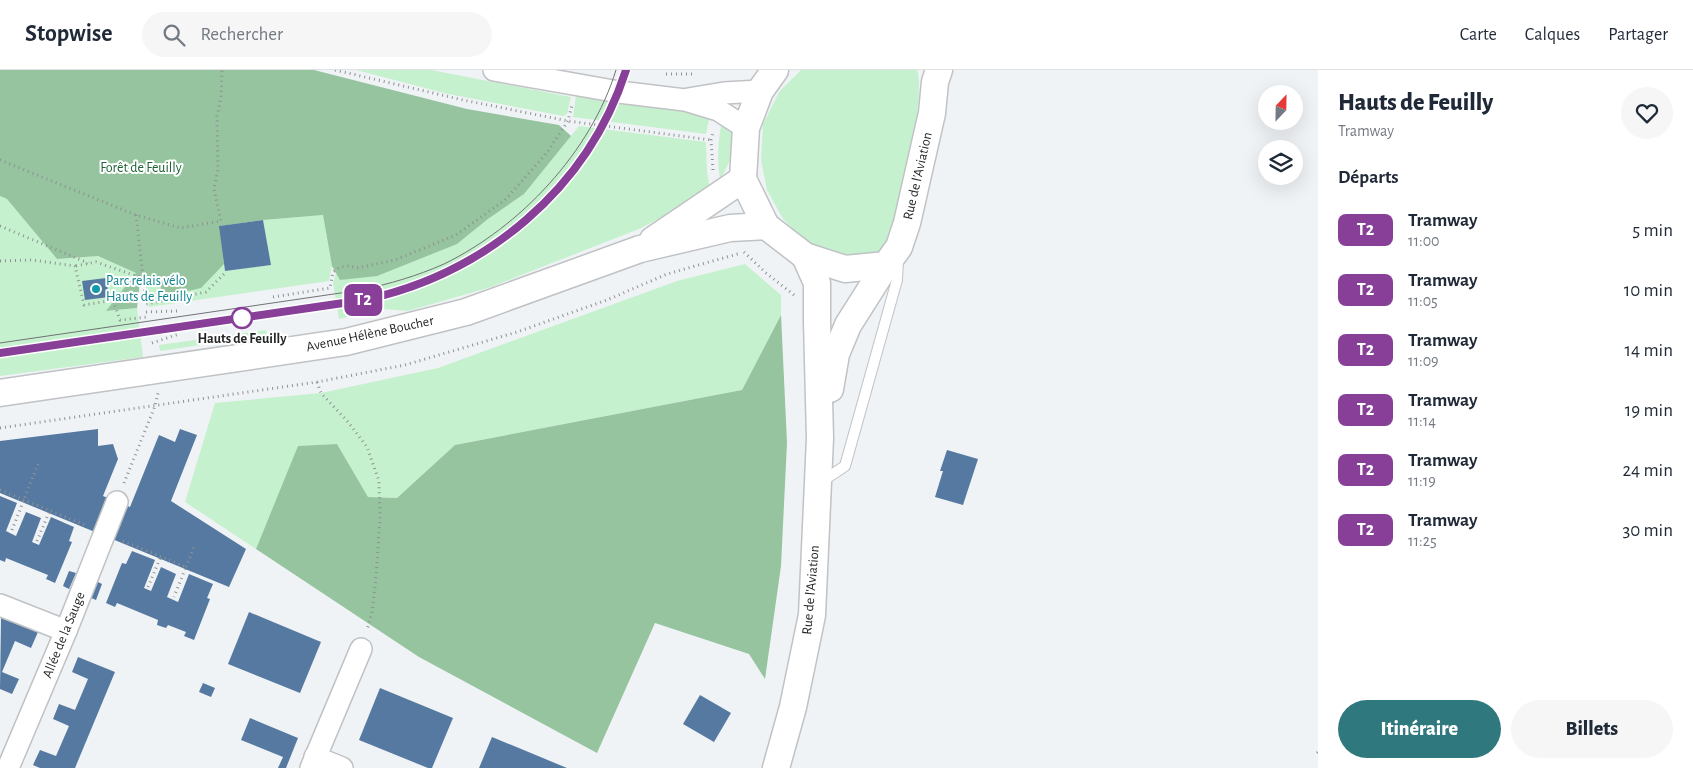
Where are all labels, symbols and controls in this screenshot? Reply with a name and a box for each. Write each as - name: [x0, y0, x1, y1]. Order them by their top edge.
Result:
- search box: [142, 12, 492, 57]
- icon: search: [160, 21, 188, 49]
- text: Stopwise: [25, 22, 112, 46]
- text: Rechercher: [200, 25, 283, 44]
- text: Carte: [1460, 26, 1497, 44]
- text: Calques: [1525, 26, 1580, 44]
- text: Partager: [1608, 26, 1668, 44]
- north arrow: [1258, 85, 1302, 130]
- map controls: [1258, 85, 1303, 185]
- button: heart: [1621, 87, 1673, 139]
- text: Hauts de Feuilly: [1338, 91, 1493, 115]
- text: Tramway: [1338, 123, 1394, 139]
- street label: Rue de l'Aviation: [901, 131, 935, 221]
- button: layers: [1258, 140, 1303, 185]
- park label: Forêt de Feuilly: [100, 161, 182, 175]
- text: Départs: [1338, 168, 1399, 187]
- text: Tramway: [1408, 211, 1477, 230]
- text: T2: [1357, 221, 1374, 239]
- text: 5 min: [1632, 221, 1673, 240]
- text: 11:00: [1408, 233, 1440, 249]
- text: Tramway: [1408, 271, 1477, 290]
- place label: Parc relais vélo Hauts de Feuilly: [106, 274, 192, 304]
- text: T2: [1357, 281, 1374, 299]
- text: 10 min: [1624, 281, 1673, 300]
- marker: Parc relais vélo Hauts de Feuilly: [90, 283, 102, 295]
- line badge: T2: [340, 284, 386, 316]
- text: T2: [354, 291, 372, 309]
- text: 11:05: [1408, 293, 1438, 309]
- marker: Hauts de Feuilly: [231, 307, 253, 329]
- street label: Avenue Hélène Boucher: [305, 314, 435, 354]
- text: Tramway: [1408, 331, 1477, 350]
- place label: Hauts de Feuilly: [197, 332, 287, 346]
- text: T2: [1357, 341, 1374, 359]
- text: 14 min: [1625, 341, 1673, 360]
- text: 11:09: [1408, 353, 1439, 369]
- text: Tramway: [1408, 391, 1477, 410]
- text: T2: [1357, 401, 1374, 419]
- text: 19 min: [1625, 401, 1673, 420]
- text: 11:14: [1408, 413, 1436, 429]
- text: Tramway: [1408, 451, 1477, 470]
- text: T2: [1357, 461, 1374, 479]
- text: 24 min: [1622, 461, 1673, 480]
- text: 11:19: [1408, 473, 1436, 489]
- text: Tramway: [1408, 511, 1477, 530]
- text: T2: [1357, 521, 1374, 539]
- text: 30 min: [1622, 521, 1673, 540]
- text: 11:25: [1408, 533, 1437, 549]
- street label: Rue de l'Aviation: [800, 545, 822, 635]
- street label: Allée de la Sauge: [40, 590, 88, 680]
- button: Itinéraire: [1338, 700, 1501, 758]
- button: Billets: [1511, 700, 1673, 758]

